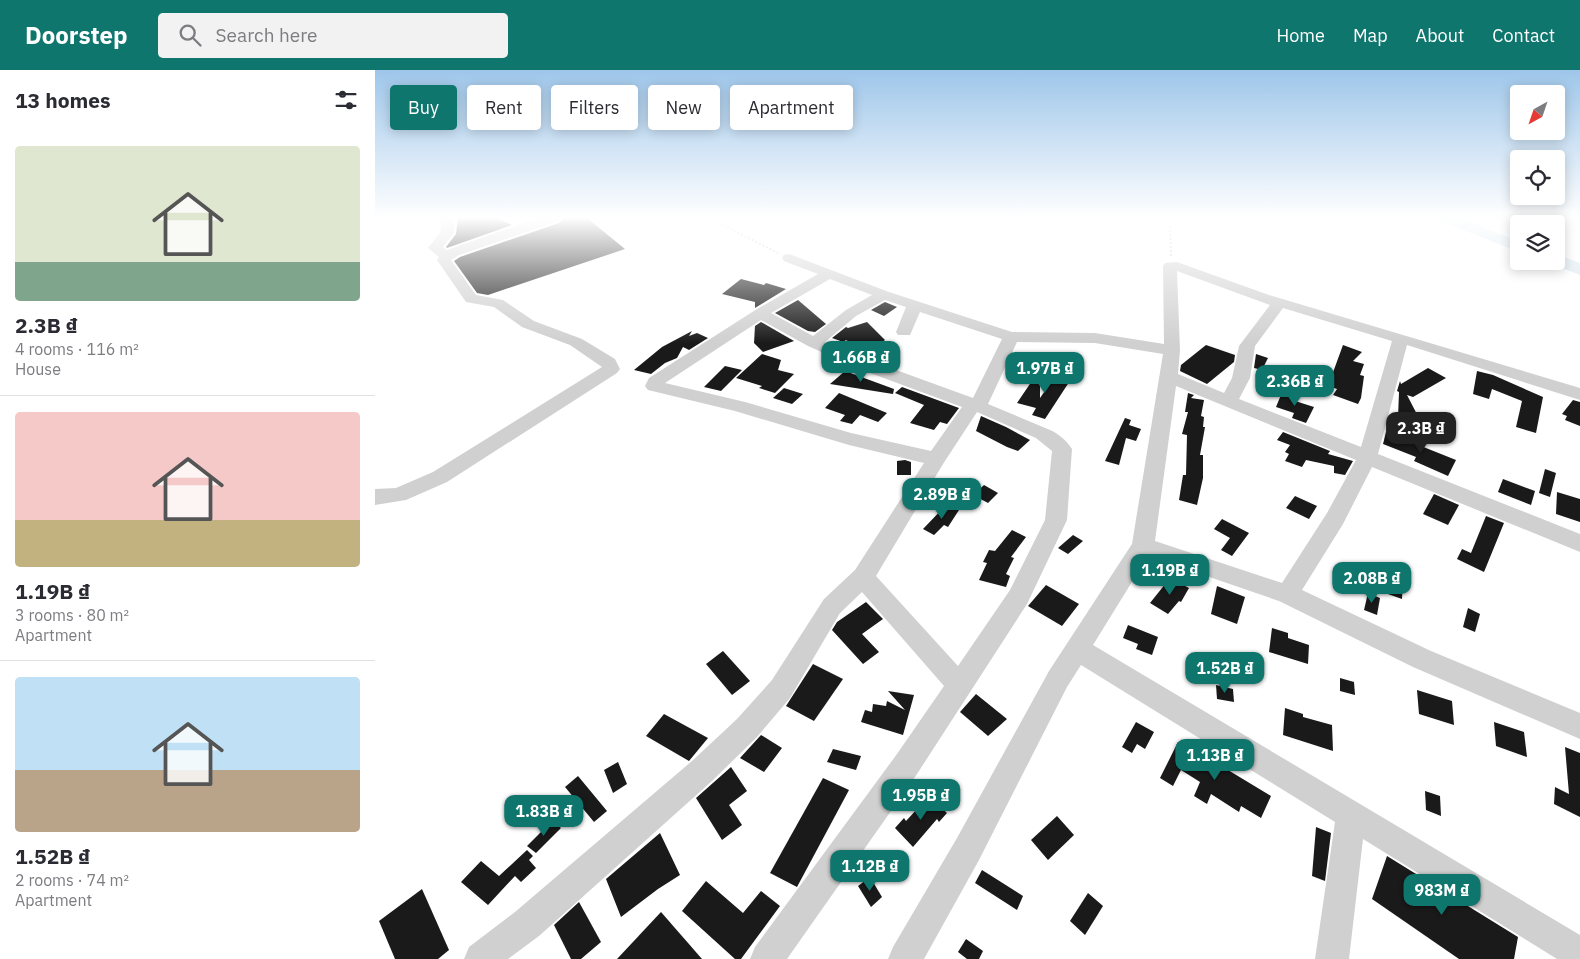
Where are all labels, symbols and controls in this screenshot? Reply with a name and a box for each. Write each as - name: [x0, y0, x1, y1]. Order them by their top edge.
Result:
- search box: [158, 13, 508, 58]
- text: Doorstep: [25, 19, 128, 51]
- icon: search: [176, 21, 204, 49]
- text: Search here: [216, 23, 317, 47]
- text: Home: [1277, 24, 1325, 47]
- text: Map: [1353, 24, 1388, 47]
- text: About: [1416, 24, 1464, 47]
- text: Contact: [1492, 24, 1555, 47]
- chip: Buy: [390, 85, 457, 130]
- chip: Rent: [467, 85, 541, 130]
- chip: Filters: [551, 85, 638, 130]
- chip: New: [648, 85, 720, 130]
- chip: Apartment: [730, 85, 853, 130]
- north arrow: [1510, 85, 1565, 140]
- map controls: [1510, 85, 1565, 270]
- text: 13 homes: [15, 86, 111, 114]
- icon: filters: [332, 86, 360, 114]
- button: locate: [1510, 150, 1565, 205]
- icon: home: [143, 179, 233, 269]
- button: layers: [1510, 215, 1565, 270]
- text: 2.3B ₫: [15, 311, 78, 339]
- text: 4 rooms · 116 m²: [15, 339, 139, 359]
- pin: 1.66B ₫: [815, 340, 907, 383]
- text: 1.66B ₫: [832, 347, 890, 367]
- pin: 1.97B ₫: [999, 352, 1091, 394]
- text: 1.97B ₫: [1016, 358, 1074, 378]
- text: House: [15, 359, 61, 379]
- pin: 2.36B ₫: [1249, 364, 1341, 407]
- text: 2.36B ₫: [1266, 371, 1324, 391]
- pin: 2.3B ₫: [1380, 412, 1462, 454]
- text: 2.3B ₫: [1397, 418, 1445, 438]
- icon: home: [143, 444, 233, 534]
- pin: 2.89B ₫: [896, 478, 988, 520]
- text: 2.89B ₫: [913, 484, 971, 504]
- pin: 1.19B ₫: [1124, 554, 1216, 596]
- text: 1.19B ₫: [1141, 560, 1199, 580]
- pin: 2.08B ₫: [1326, 562, 1418, 604]
- text: 2.08B ₫: [1343, 568, 1401, 588]
- text: 1.19B ₫: [15, 577, 90, 605]
- text: 3 rooms · 80 m²: [15, 605, 129, 625]
- text: Apartment: [15, 625, 92, 645]
- pin: 1.52B ₫: [1179, 652, 1271, 694]
- text: 1.52B ₫: [1196, 658, 1254, 678]
- icon: home: [143, 709, 233, 799]
- pin: 1.13B ₫: [1169, 738, 1261, 781]
- text: 1.13B ₫: [1186, 745, 1244, 765]
- pin: 1.95B ₫: [875, 778, 967, 821]
- text: 1.95B ₫: [892, 785, 950, 805]
- pin: 1.83B ₫: [498, 794, 590, 837]
- text: 1.83B ₫: [515, 801, 573, 821]
- text: 1.52B ₫: [15, 842, 90, 870]
- pin: 1.12B ₫: [824, 850, 916, 892]
- text: 1.12B ₫: [841, 856, 899, 876]
- text: 2 rooms · 74 m²: [15, 870, 129, 890]
- pin: 983M ₫: [1401, 874, 1483, 916]
- text: 983M ₫: [1415, 880, 1469, 900]
- text: Apartment: [15, 890, 92, 910]

